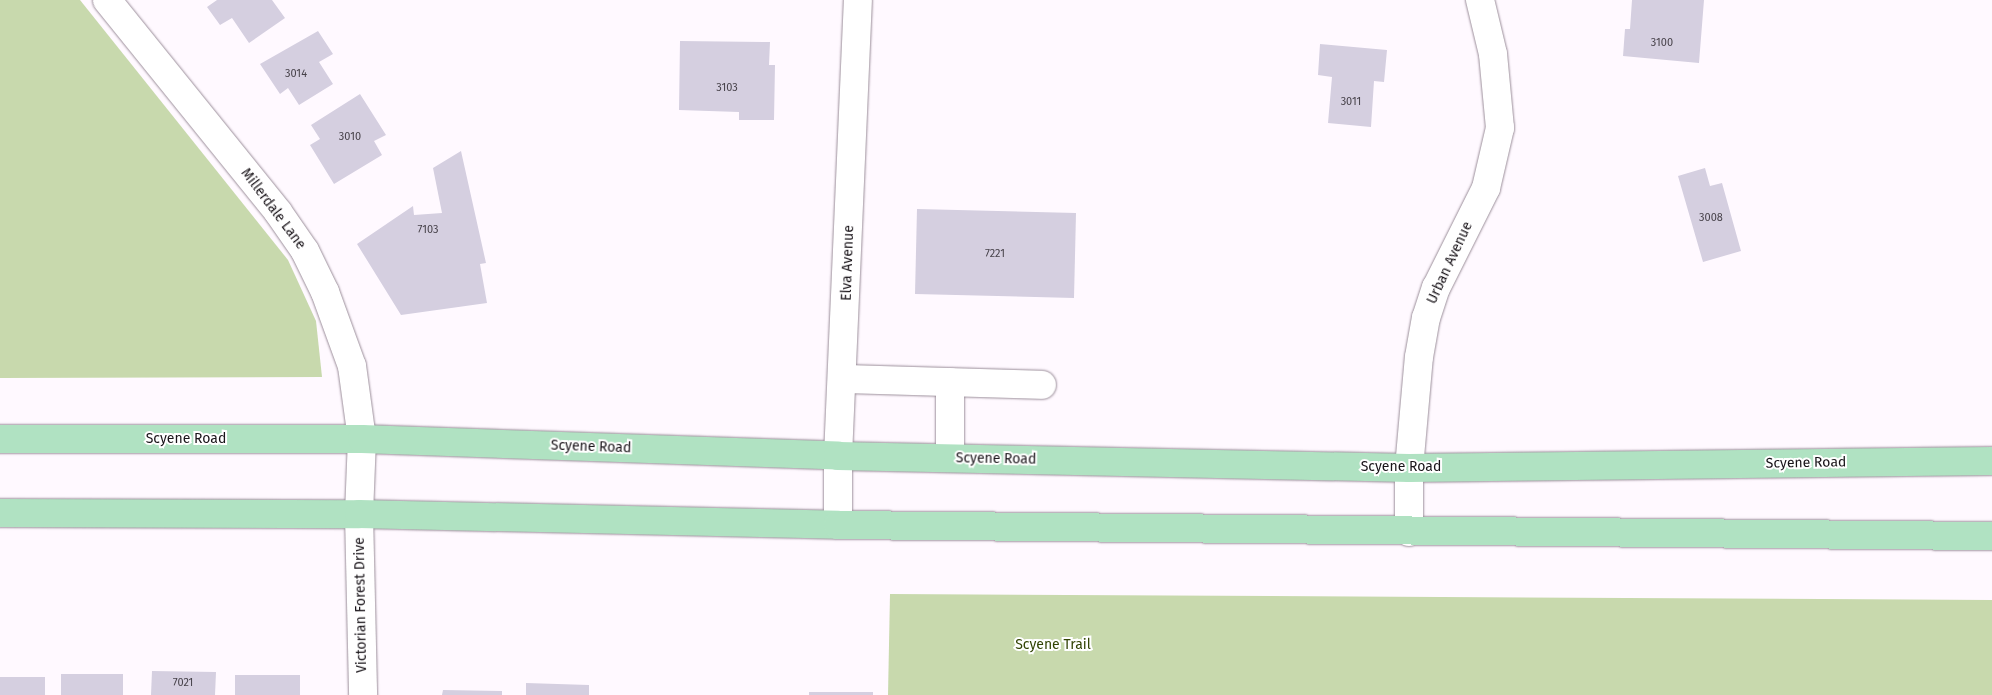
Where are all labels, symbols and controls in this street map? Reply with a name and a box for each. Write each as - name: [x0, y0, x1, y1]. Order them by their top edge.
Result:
- house number: 3100: [1651, 36, 1673, 50]
- house number: 3014: [285, 67, 307, 81]
- house number: 3103: [716, 81, 738, 95]
- house number: 3011: [1341, 95, 1361, 109]
- house number: 3010: [339, 130, 361, 144]
- street label: Millerdale Lane: [237, 165, 309, 253]
- house number: 3008: [1699, 211, 1723, 225]
- street label: Urban Avenue: [1424, 219, 1476, 307]
- house number: 7103: [418, 223, 438, 237]
- street label: Elva Avenue: [838, 225, 858, 301]
- house number: 7221: [985, 247, 1005, 261]
- street label: Scyene Road: [146, 431, 226, 447]
- street label: Scyene Road: [550, 437, 632, 457]
- street label: Scyene Road: [956, 450, 1036, 468]
- street label: Scyene Road: [1766, 454, 1846, 472]
- street label: Scyene Road: [1361, 459, 1441, 475]
- street label: Victorian Forest Drive: [351, 537, 371, 673]
- park label: Scyene Trail: [1015, 637, 1091, 653]
- house number: 7021: [173, 676, 193, 690]

